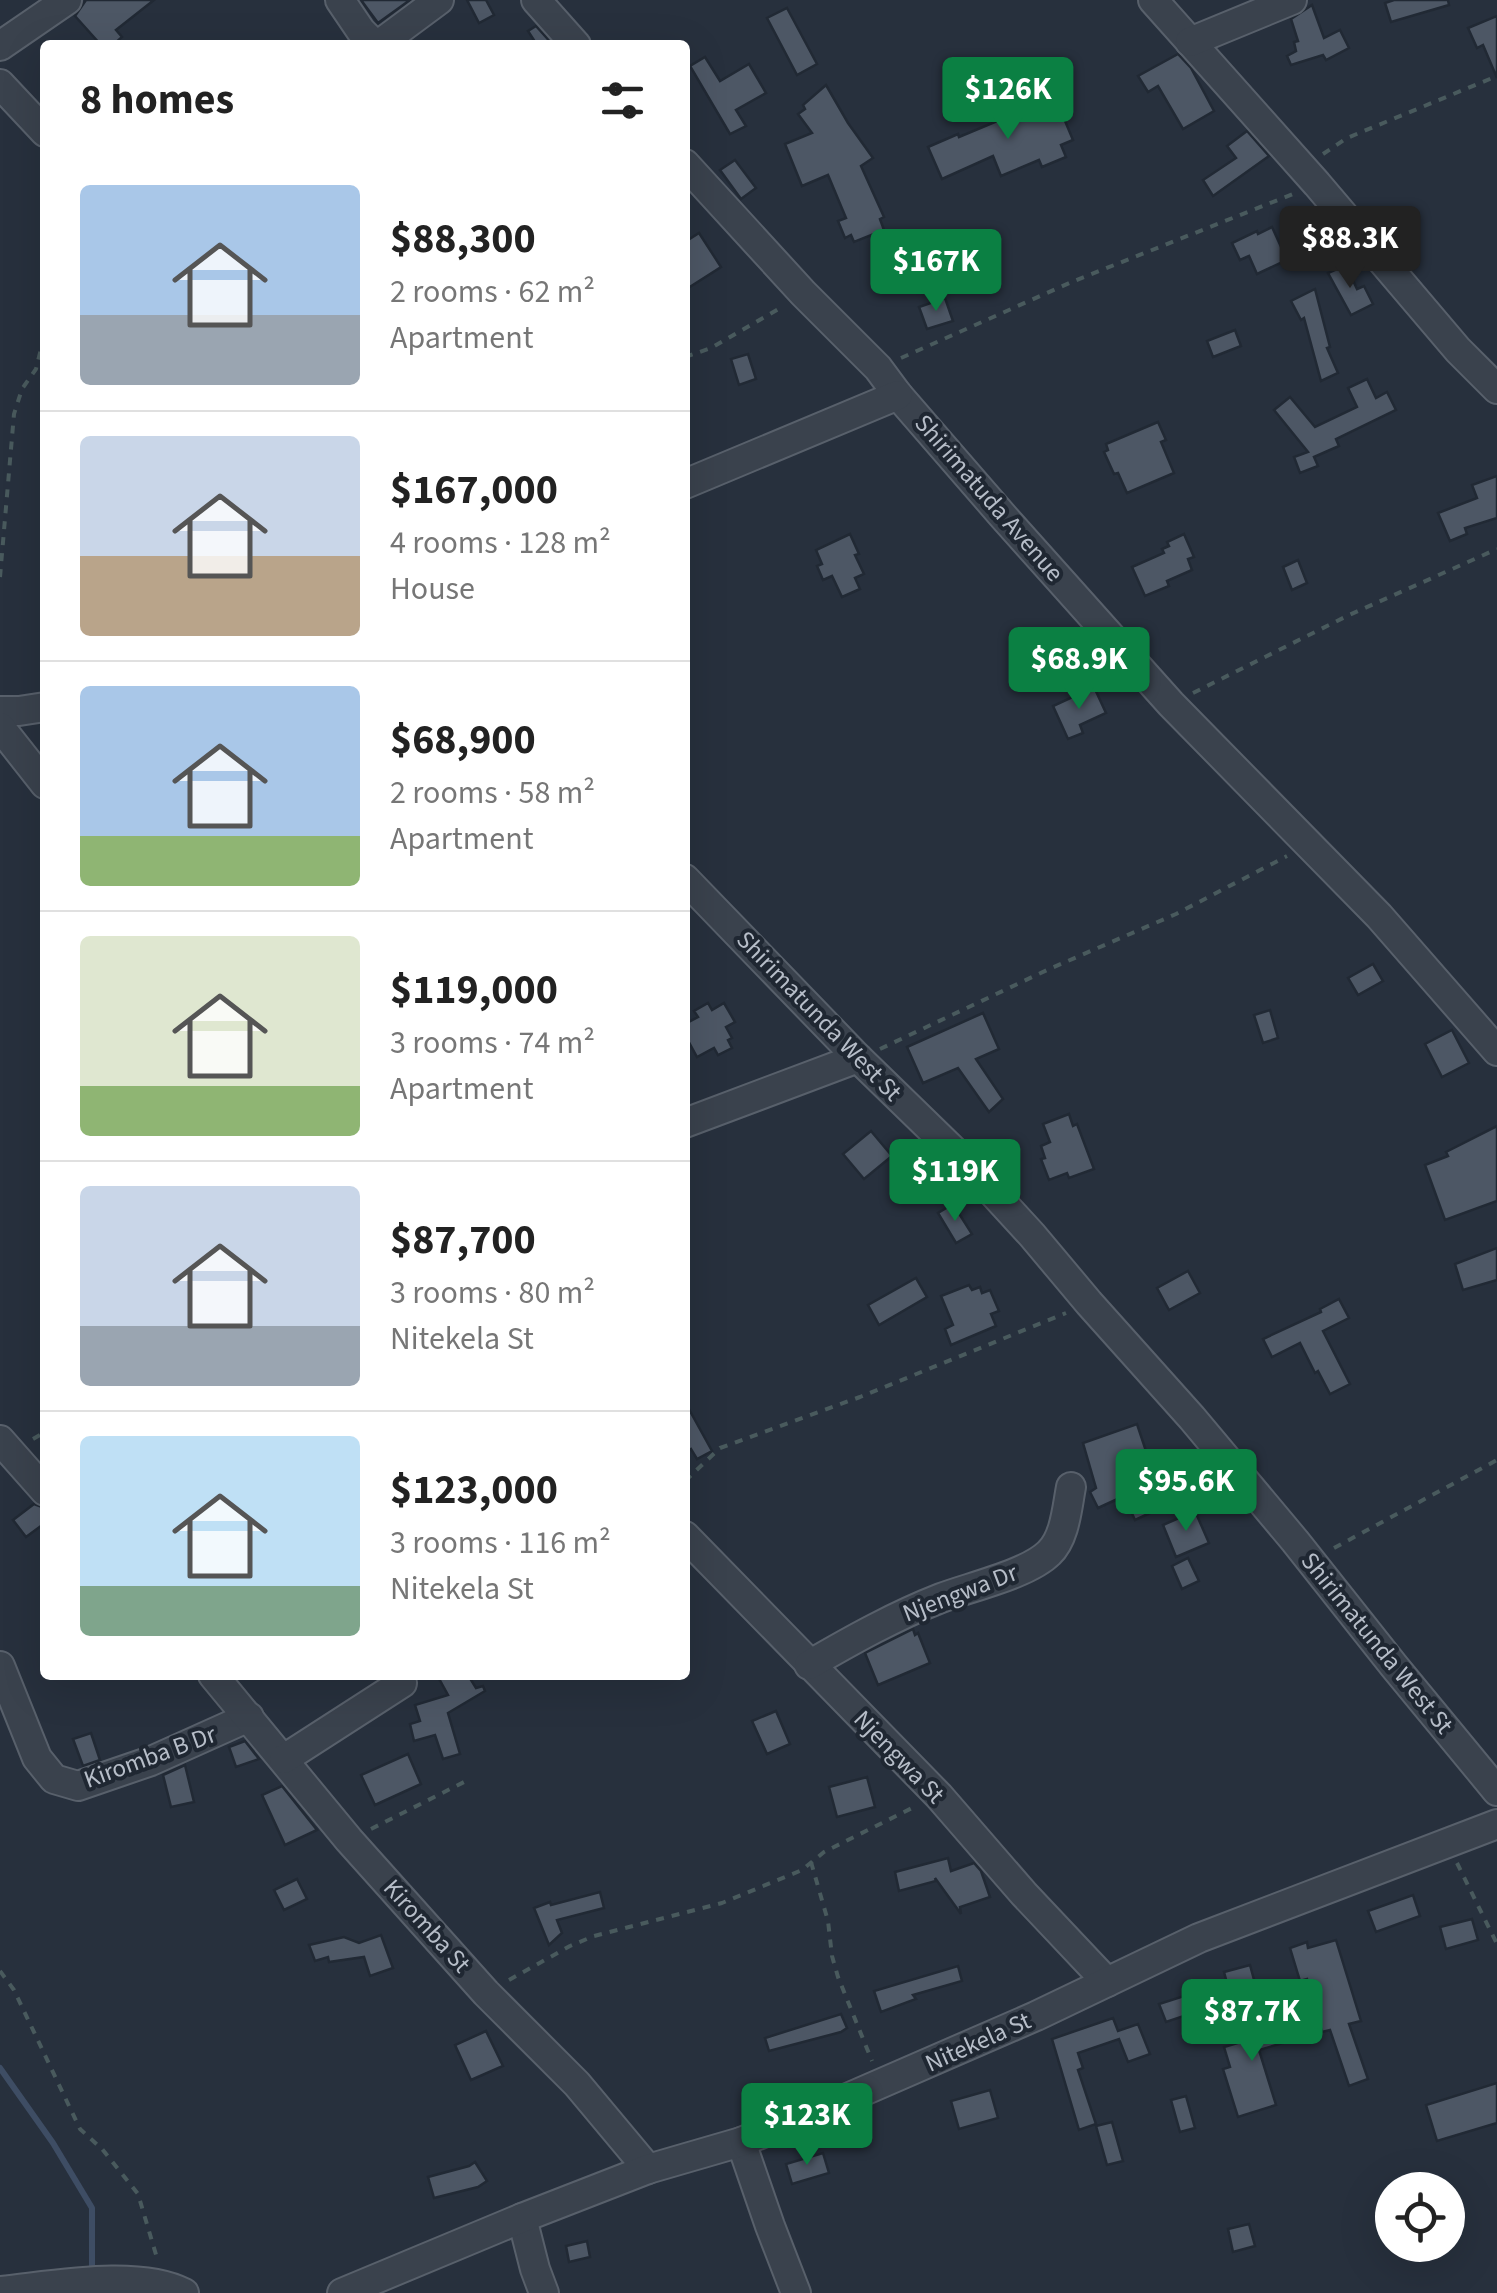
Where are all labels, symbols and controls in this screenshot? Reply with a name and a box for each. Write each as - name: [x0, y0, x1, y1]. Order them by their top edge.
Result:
- pin: $126K: [938, 57, 1078, 142]
- text: $126K: [964, 66, 1052, 112]
- text: 8 homes: [80, 70, 234, 130]
- icon: filters: [595, 73, 650, 128]
- pin: $88.3K: [1269, 206, 1431, 291]
- text: $88,300: [390, 209, 536, 269]
- text: $88.3K: [1302, 215, 1398, 261]
- icon: home: [160, 225, 280, 345]
- pin: $167K: [866, 229, 1006, 314]
- text: $167K: [892, 238, 980, 284]
- text: 2 rooms · 62 m²: [390, 269, 595, 315]
- text: Apartment: [390, 315, 533, 361]
- street label: Shirimatuda Avenue: [906, 406, 1072, 590]
- text: $167,000: [390, 460, 558, 520]
- icon: home: [160, 476, 280, 596]
- text: 4 rooms · 128 m²: [390, 520, 611, 566]
- text: House: [390, 566, 475, 612]
- pin: $68.9K: [998, 627, 1160, 712]
- text: $68.9K: [1031, 636, 1127, 682]
- text: $68,900: [390, 710, 536, 770]
- icon: home: [160, 726, 280, 846]
- text: 2 rooms · 58 m²: [390, 770, 595, 816]
- text: Apartment: [390, 816, 533, 862]
- street label: Shirimatunda West St: [728, 923, 910, 1110]
- text: $119,000: [390, 960, 558, 1020]
- icon: home: [160, 976, 280, 1096]
- text: 3 rooms · 74 m²: [390, 1020, 595, 1066]
- text: Apartment: [390, 1066, 533, 1112]
- pin: $119K: [885, 1139, 1025, 1224]
- text: $119K: [911, 1148, 999, 1194]
- text: $87,700: [390, 1210, 536, 1270]
- icon: home: [160, 1226, 280, 1346]
- text: 3 rooms · 80 m²: [390, 1270, 595, 1316]
- text: Nitekela St: [390, 1316, 534, 1362]
- pin: $95.6K: [1105, 1449, 1267, 1534]
- text: $95.6K: [1138, 1458, 1234, 1504]
- text: $123,000: [390, 1460, 558, 1520]
- icon: home: [160, 1476, 280, 1596]
- text: 3 rooms · 116 m²: [390, 1520, 611, 1566]
- street label: Shirimatunda West St: [1292, 1544, 1462, 1742]
- street label: Njengwa Dr: [897, 1555, 1023, 1631]
- text: Nitekela St: [390, 1566, 534, 1612]
- street label: Njengwa St: [845, 1702, 953, 1812]
- street label: Kiromba B Dr: [79, 1716, 221, 1798]
- street label: Kiromba St: [375, 1871, 479, 1981]
- pin: $87.7K: [1171, 1979, 1333, 2064]
- text: $87.7K: [1204, 1988, 1300, 2034]
- street label: Nitekela St: [919, 2002, 1037, 2081]
- pin: $123K: [737, 2083, 877, 2168]
- text: $123K: [763, 2092, 851, 2138]
- map controls: [1375, 2172, 1465, 2262]
- button: locate: [1375, 2172, 1465, 2262]

